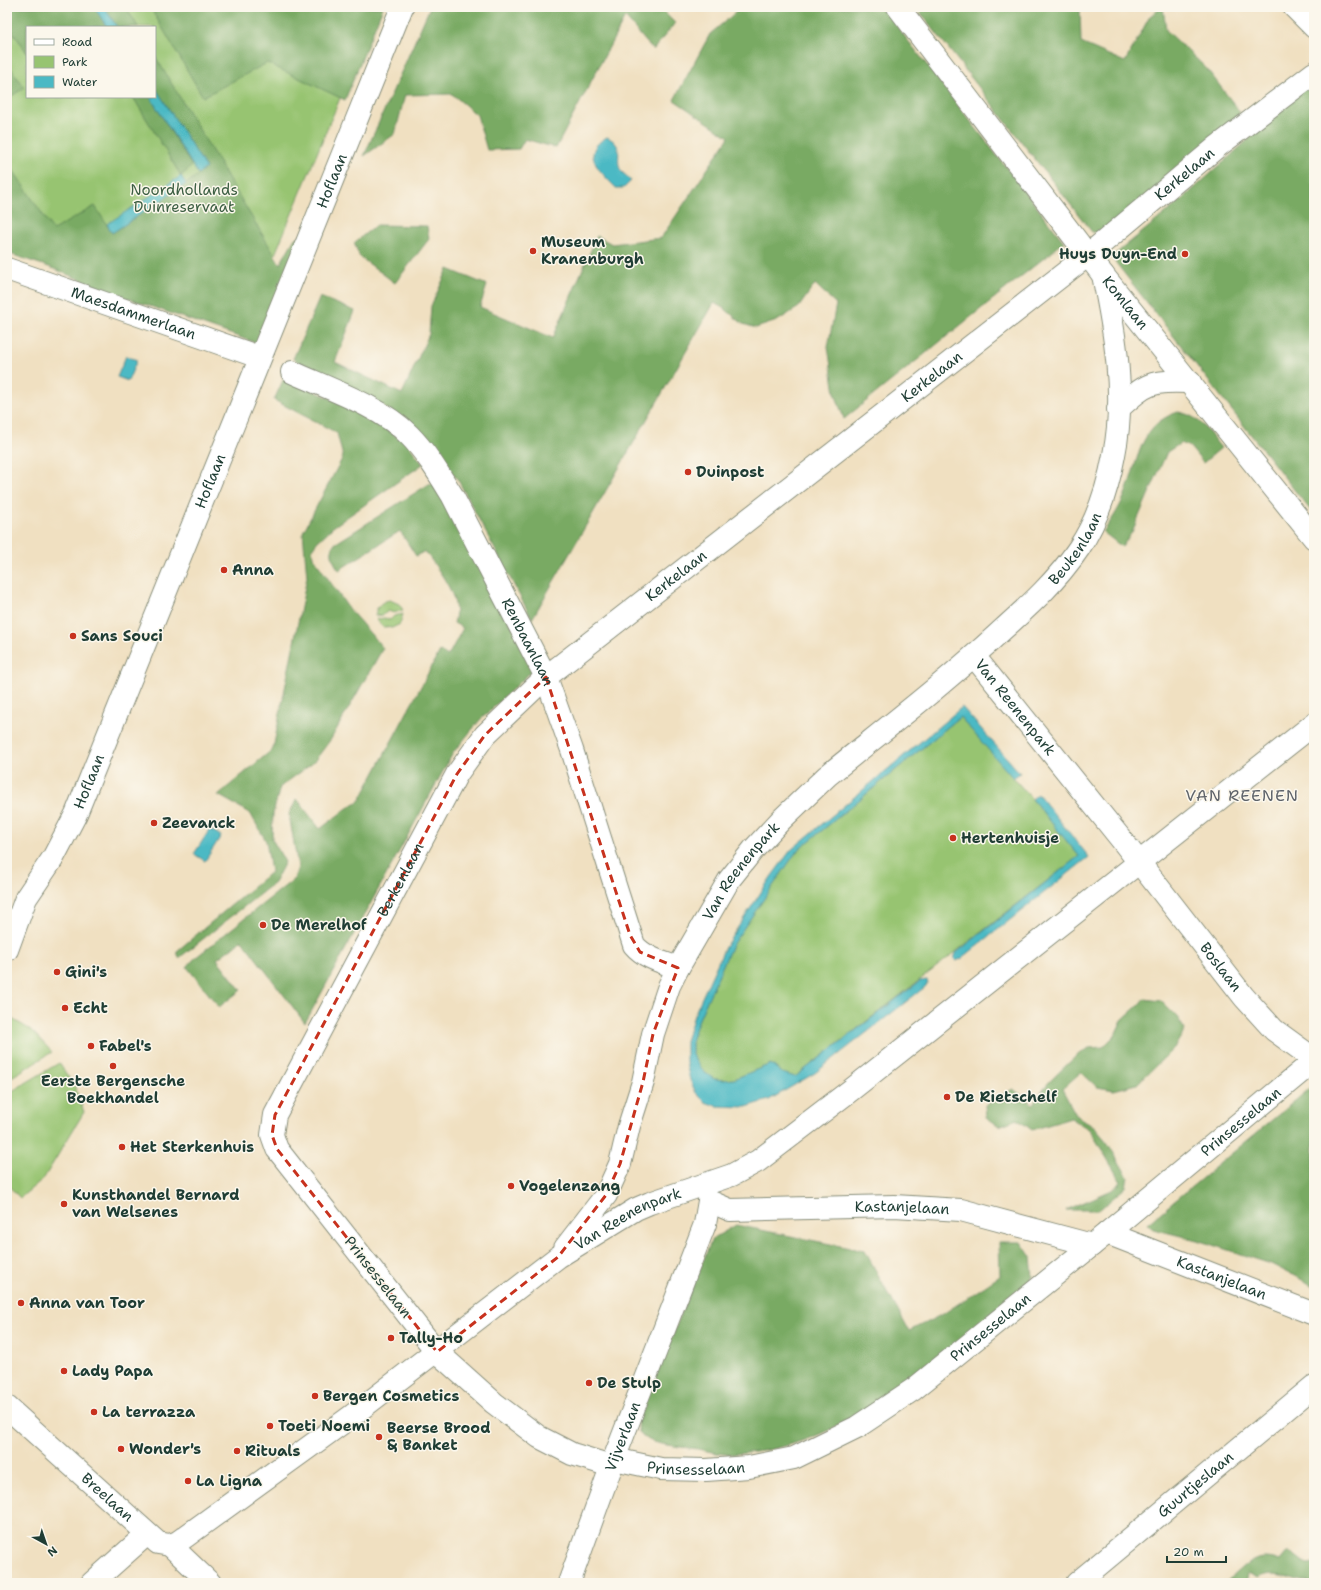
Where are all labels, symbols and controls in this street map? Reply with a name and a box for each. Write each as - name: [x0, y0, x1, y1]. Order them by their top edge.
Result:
- legend: [26, 26, 156, 98]
- text: Road: [62, 34, 93, 50]
- text: Park: [62, 54, 88, 70]
- text: Water: [62, 74, 98, 90]
- street label: Kerkelaan: [1150, 143, 1219, 205]
- street label: Hoflaan: [312, 151, 352, 211]
- park label: Noordhollands Duinreservaat: [130, 180, 238, 217]
- place label: Museum Kranenburgh: [541, 232, 644, 269]
- place label: Huys Duyn-End: [1059, 244, 1177, 264]
- marker: Museum Kranenburgh: [528, 246, 538, 256]
- marker: Huys Duyn-End: [1180, 249, 1190, 259]
- street label: Komlaan: [1098, 272, 1153, 334]
- street label: Maesdammerlaan: [68, 282, 199, 344]
- street label: Kerkelaan: [897, 346, 967, 407]
- street label: Hoflaan: [190, 451, 230, 512]
- place label: Duinpost: [696, 462, 764, 482]
- marker: Duinpost: [683, 467, 693, 477]
- street label: Beukenlaan: [1044, 509, 1106, 589]
- street label: Kerkelaan: [641, 545, 711, 606]
- place label: Anna: [232, 560, 274, 580]
- marker: Anna: [219, 565, 229, 575]
- street label: Renbaanlaan: [497, 595, 558, 689]
- place label: Sans Souci: [81, 626, 163, 646]
- marker: Sans Souci: [68, 631, 78, 641]
- street label: Van Reenenpark: [970, 655, 1060, 760]
- street label: Hoflaan: [69, 751, 109, 812]
- district label: VAN REENEN: [1185, 785, 1299, 806]
- place label: Zeevanck: [162, 813, 235, 833]
- street label: Van Reenenpark: [698, 817, 784, 924]
- marker: Zeevanck: [149, 818, 159, 828]
- place label: Hertenhuisje: [961, 828, 1059, 848]
- marker: Hertenhuisje: [948, 833, 958, 843]
- street label: Berkenlaan: [373, 839, 429, 920]
- place label: De Merelhof: [271, 915, 367, 935]
- marker: De Merelhof: [258, 920, 268, 930]
- street label: Boslaan: [1195, 938, 1246, 996]
- place label: Gini's: [65, 962, 107, 982]
- marker: Gini's: [52, 967, 62, 977]
- place label: Echt: [73, 998, 108, 1018]
- marker: Echt: [60, 1003, 70, 1013]
- place label: Fabel's: [99, 1036, 152, 1056]
- marker: Fabel's: [86, 1041, 96, 1051]
- marker: Eerste Bergensche Boekhandel: [108, 1061, 118, 1071]
- place label: Eerste Bergensche Boekhandel: [41, 1071, 185, 1108]
- street label: Prinsesselaan: [1197, 1083, 1285, 1161]
- place label: De Rietschelf: [955, 1087, 1057, 1107]
- marker: De Rietschelf: [942, 1092, 952, 1102]
- place label: Het Sterkenhuis: [130, 1137, 254, 1157]
- marker: Het Sterkenhuis: [117, 1142, 127, 1152]
- place label: Vogelenzang: [519, 1176, 620, 1196]
- marker: Vogelenzang: [506, 1181, 516, 1191]
- street label: Van Reenenpark: [570, 1183, 684, 1255]
- place label: Kunsthandel Bernard van Welsenes: [72, 1185, 240, 1222]
- street label: Kastanjelaan: [854, 1196, 950, 1219]
- marker: Kunsthandel Bernard van Welsenes: [59, 1199, 69, 1209]
- street label: Prinsesselaan: [340, 1232, 416, 1322]
- street label: Kastanjelaan: [1174, 1251, 1269, 1304]
- street label: Prinsesselaan: [946, 1288, 1035, 1366]
- place label: Anna van Toor: [29, 1293, 145, 1313]
- marker: Anna van Toor: [16, 1298, 26, 1308]
- place label: Tally-Ho: [399, 1328, 463, 1348]
- marker: Tally-Ho: [386, 1333, 396, 1343]
- place label: Lady Papa: [72, 1361, 154, 1381]
- marker: Lady Papa: [59, 1366, 69, 1376]
- place label: De Stulp: [597, 1373, 661, 1393]
- marker: De Stulp: [584, 1378, 594, 1388]
- place label: Bergen Cosmetics: [323, 1386, 459, 1406]
- marker: Bergen Cosmetics: [310, 1391, 320, 1401]
- street label: Vijverlaan: [600, 1399, 645, 1474]
- place label: La terrazza: [102, 1402, 196, 1422]
- marker: La terrazza: [89, 1407, 99, 1417]
- place label: Toeti Noemi: [278, 1416, 370, 1436]
- place label: Beerse Brood & Banket: [387, 1418, 491, 1455]
- marker: Toeti Noemi: [265, 1421, 275, 1431]
- marker: Beerse Brood & Banket: [374, 1432, 384, 1442]
- place label: Wonder's: [129, 1439, 201, 1459]
- place label: Rituals: [245, 1441, 301, 1461]
- marker: Wonder's: [116, 1444, 126, 1454]
- marker: Rituals: [232, 1446, 242, 1456]
- street label: Guurtjeslaan: [1153, 1447, 1238, 1522]
- street label: Prinsesselaan: [645, 1456, 746, 1480]
- street label: Breelaan: [77, 1468, 138, 1526]
- place label: La Ligna: [196, 1471, 263, 1491]
- marker: La Ligna: [183, 1476, 193, 1486]
- north arrow: [26, 1524, 66, 1564]
- scale bar: [1167, 1538, 1226, 1564]
- text: N: [44, 1543, 60, 1560]
- text: 20 m: [1173, 1544, 1204, 1560]

